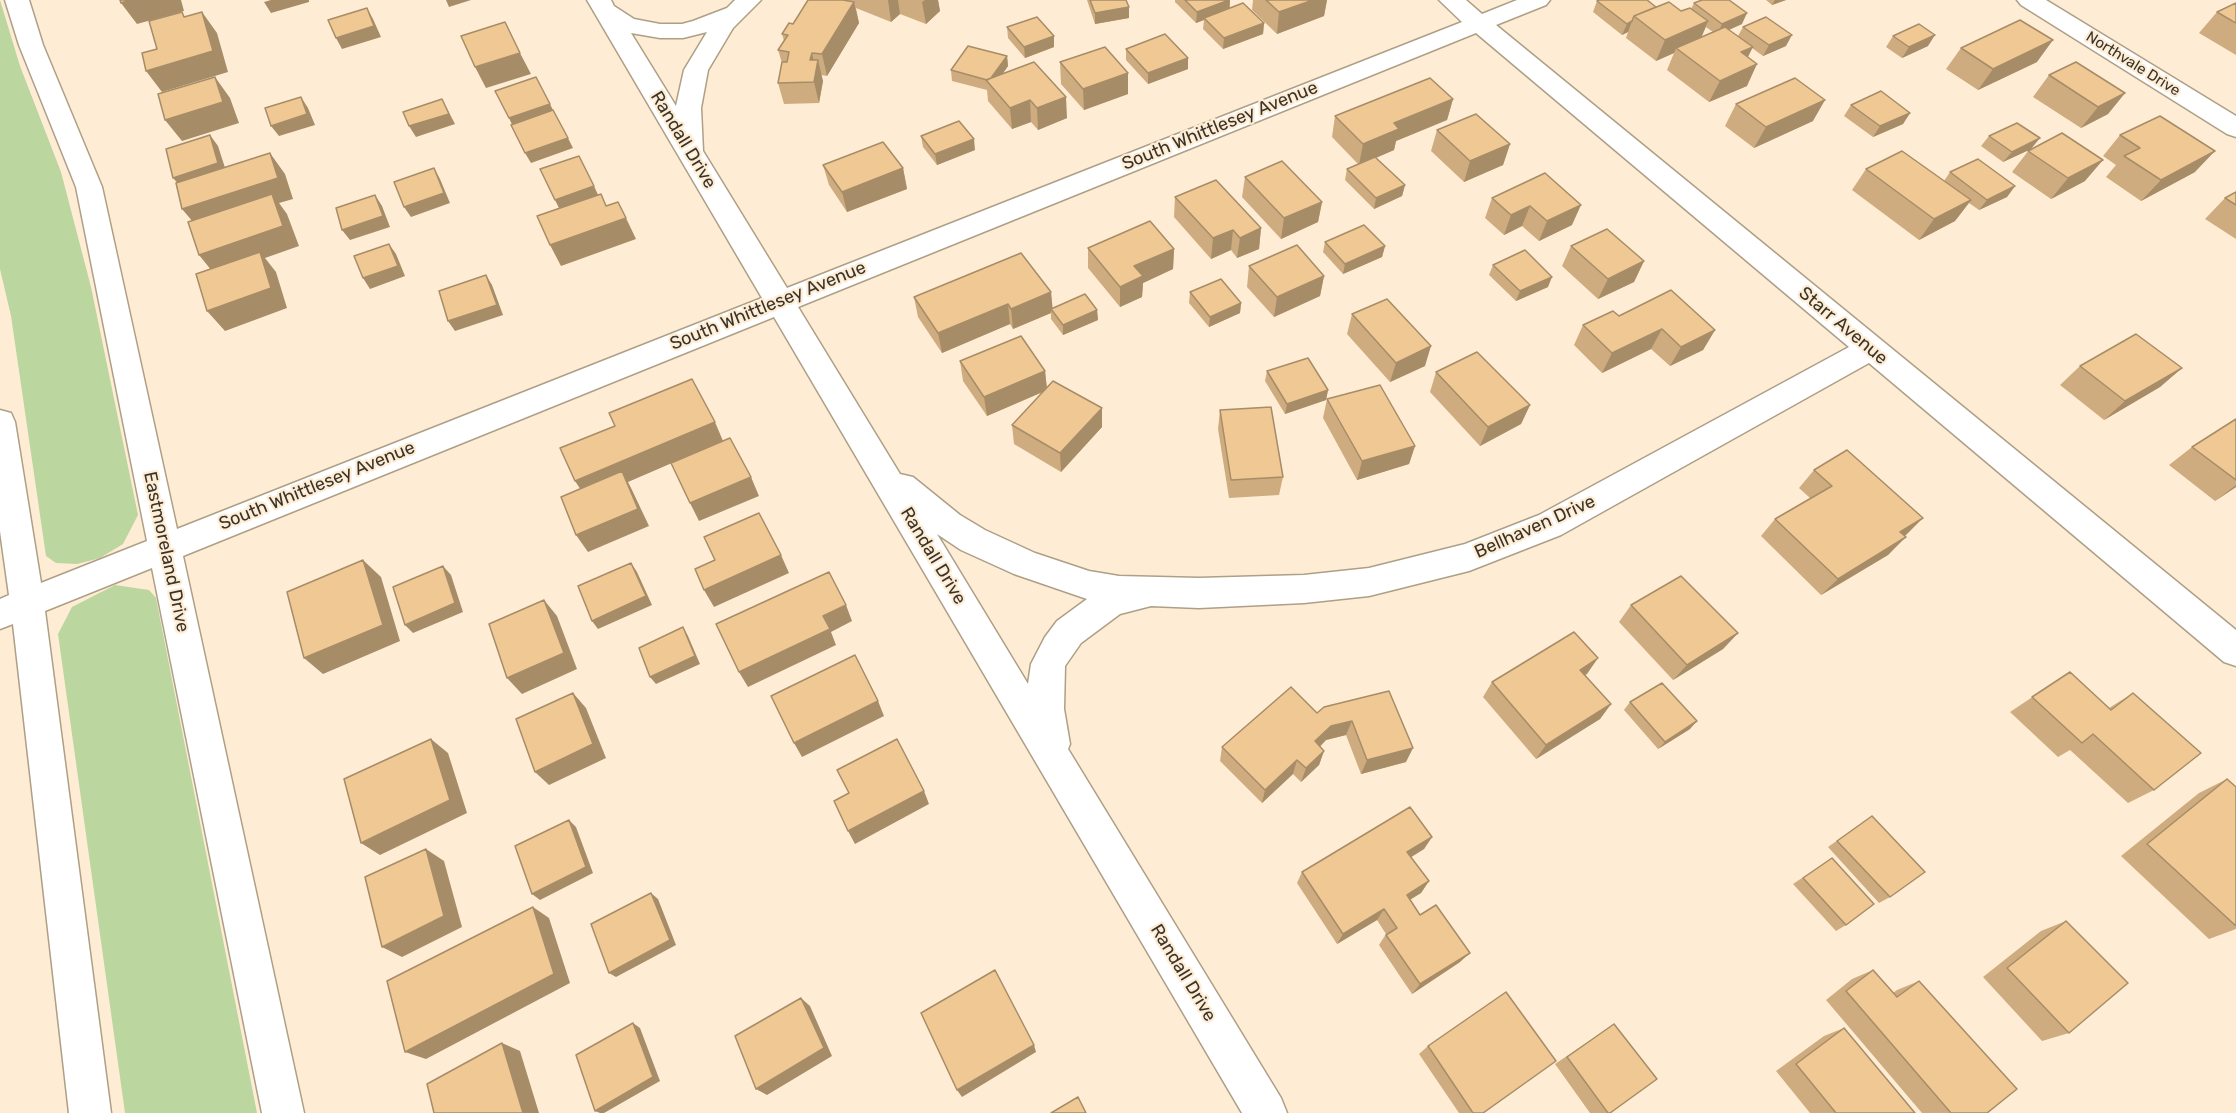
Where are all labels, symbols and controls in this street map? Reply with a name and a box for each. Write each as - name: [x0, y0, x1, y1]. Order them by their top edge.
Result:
- street label: Northvale Drive: [2083, 28, 2183, 100]
- street label: South Whittlesey Avenue: [1119, 77, 1321, 175]
- street label: Randall Drive: [645, 87, 721, 193]
- street label: South Whittlesey Avenue: [667, 257, 869, 355]
- street label: Starr Avenue: [1794, 283, 1892, 369]
- street label: South Whittlesey Avenue: [216, 437, 418, 535]
- street label: Eastmoreland Drive: [138, 470, 194, 634]
- street label: Bellhaven Drive: [1471, 491, 1599, 563]
- street label: Randall Drive: [895, 503, 971, 609]
- street label: Randall Drive: [1145, 920, 1221, 1026]

